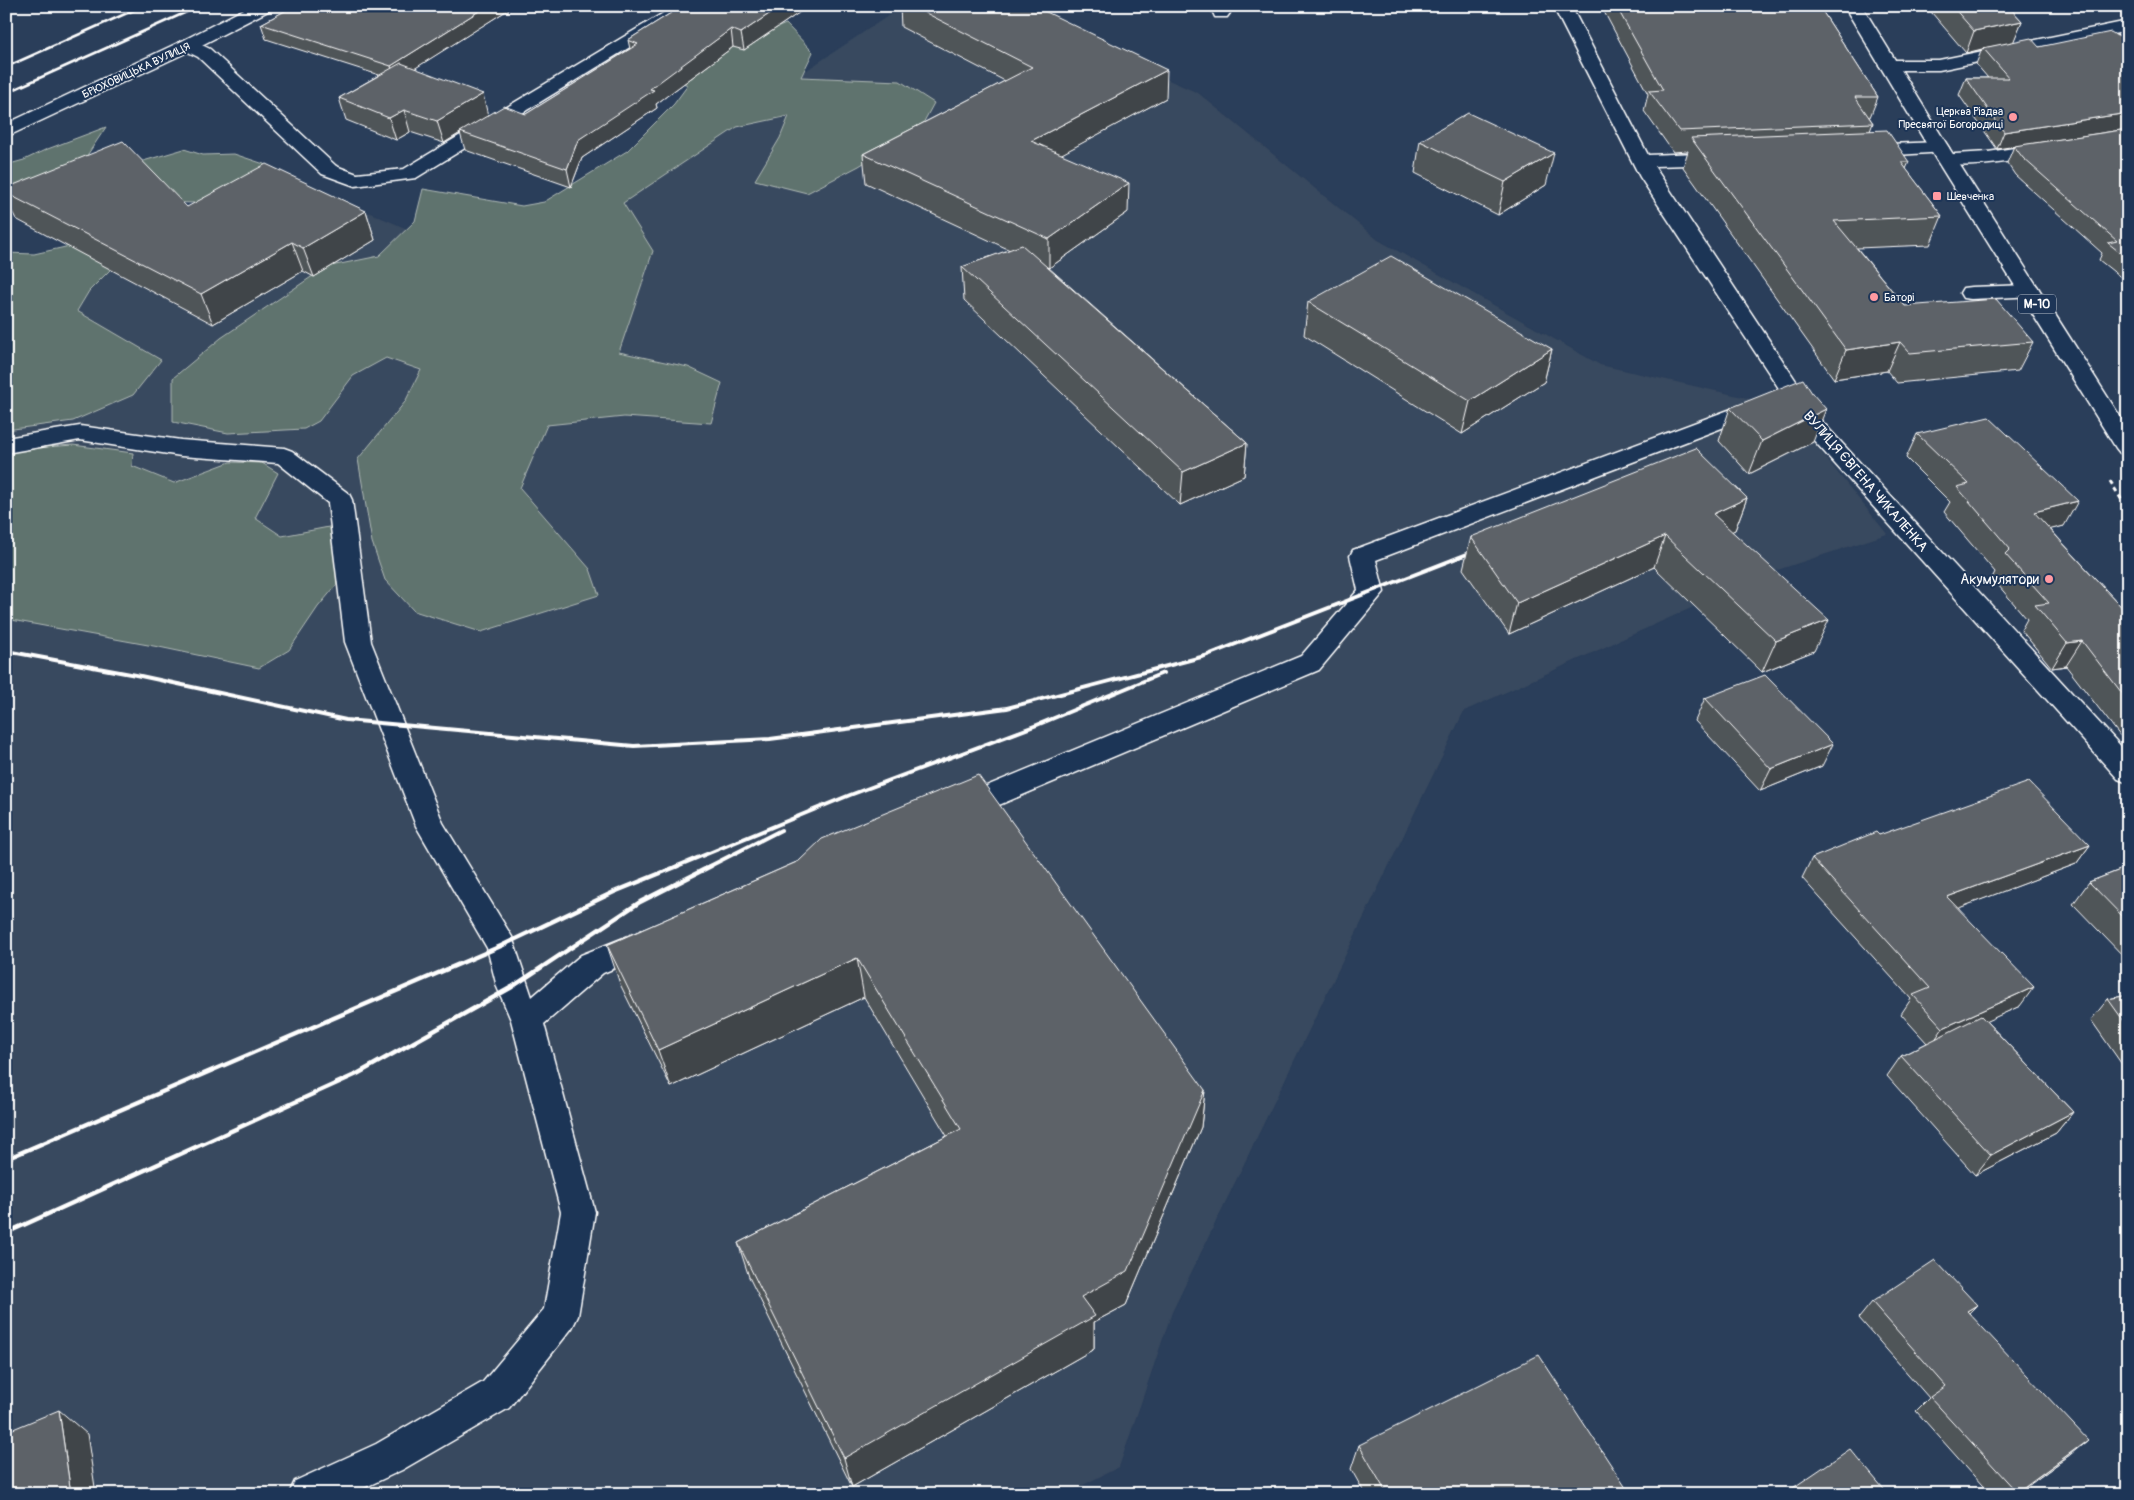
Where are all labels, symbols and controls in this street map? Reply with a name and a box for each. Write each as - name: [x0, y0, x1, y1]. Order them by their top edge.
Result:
- street label: БРЮХОВИЦЬКА ВУЛИЦЯ: [80, 40, 192, 101]
- place label: Церква Різдва Пресвятої Богородиці: [1898, 105, 2003, 131]
- marker: Церква Різдва Пресвятої Богородиці: [2007, 111, 2019, 123]
- marker: Шевченка: [1931, 190, 1943, 202]
- place label: Шевченка: [1947, 190, 1994, 203]
- marker: Баторі: [1868, 291, 1880, 303]
- place label: Баторі: [1884, 291, 1914, 304]
- road number: М-10: [2018, 294, 2056, 314]
- street label: ВУЛИЦЯ ЄВГЕНА ЧИКАЛЕНКА: [1800, 407, 1931, 555]
- place label: Акумулятори: [1960, 571, 2039, 588]
- marker: Акумулятори: [2043, 573, 2055, 585]

